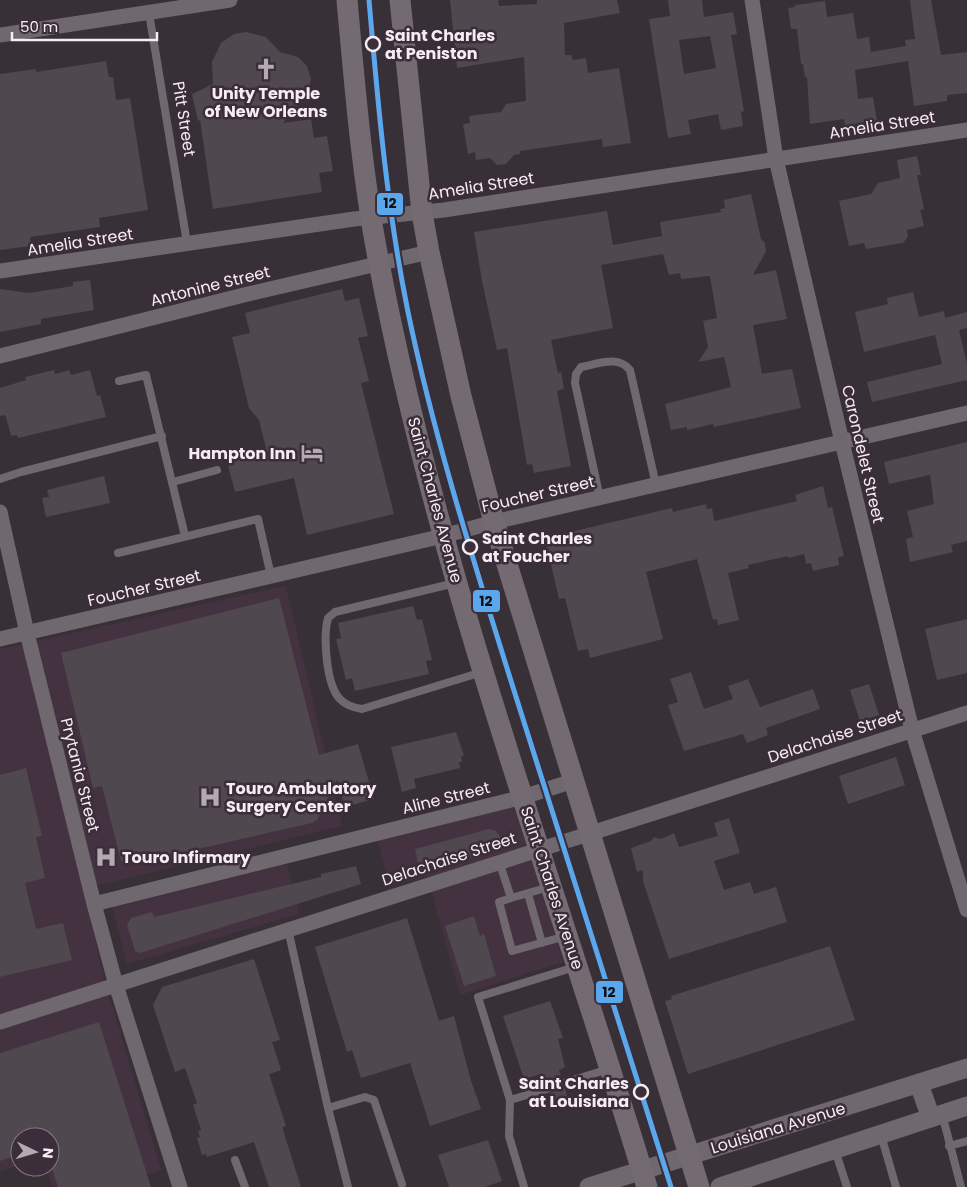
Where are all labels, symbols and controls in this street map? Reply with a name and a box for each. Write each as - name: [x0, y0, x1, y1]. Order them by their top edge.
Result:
- scale bar: [12, 10, 158, 42]
- text: 50 m: [20, 16, 58, 37]
- place label: Saint Charles at Peniston: [385, 24, 495, 65]
- marker: Saint Charles at Peniston: [365, 36, 381, 52]
- church icon: Unity Temple of New Orleans: [253, 56, 279, 82]
- street label: Pitt Street: [167, 80, 201, 158]
- place label: Unity Temple of New Orleans: [204, 82, 328, 123]
- street label: Amelia Street: [827, 105, 937, 145]
- street label: Amelia Street: [426, 166, 536, 206]
- line badge: 12: [376, 192, 404, 216]
- text: 12: [383, 193, 397, 213]
- street label: Amelia Street: [25, 222, 135, 262]
- street label: Antonine Street: [148, 260, 272, 312]
- street label: Carondelet Street: [836, 383, 890, 526]
- street label: Saint Charles Avenue: [402, 415, 468, 585]
- hotel icon: Hampton Inn: [299, 440, 325, 466]
- place label: Hampton Inn: [188, 442, 296, 465]
- street label: Foucher Street: [479, 470, 597, 518]
- place label: Saint Charles at Foucher: [482, 527, 592, 568]
- marker: Saint Charles at Foucher: [462, 539, 478, 555]
- street label: Foucher Street: [85, 564, 203, 612]
- line badge: 12: [472, 589, 501, 613]
- text: 12: [479, 591, 493, 611]
- street label: Delachaise Street: [765, 703, 905, 769]
- street label: Prytania Street: [55, 715, 105, 835]
- street label: Aline Street: [400, 776, 493, 820]
- place label: Touro Ambulatory Surgery Center: [226, 777, 377, 818]
- hospital icon: Touro Ambulatory Surgery Center: [197, 784, 223, 810]
- street label: Saint Charles Avenue: [515, 803, 589, 973]
- street label: Delachaise Street: [379, 826, 519, 892]
- hospital icon: Touro Infirmary: [93, 844, 119, 870]
- place label: Touro Infirmary: [122, 846, 251, 869]
- line badge: 12: [595, 980, 624, 1004]
- text: 12: [602, 982, 616, 1002]
- place label: Saint Charles at Louisiana: [519, 1072, 629, 1113]
- marker: Saint Charles at Louisiana: [633, 1084, 649, 1100]
- street label: Louisiana Avenue: [708, 1097, 848, 1159]
- north arrow: [10, 1127, 60, 1177]
- text: N: [38, 1147, 58, 1159]

